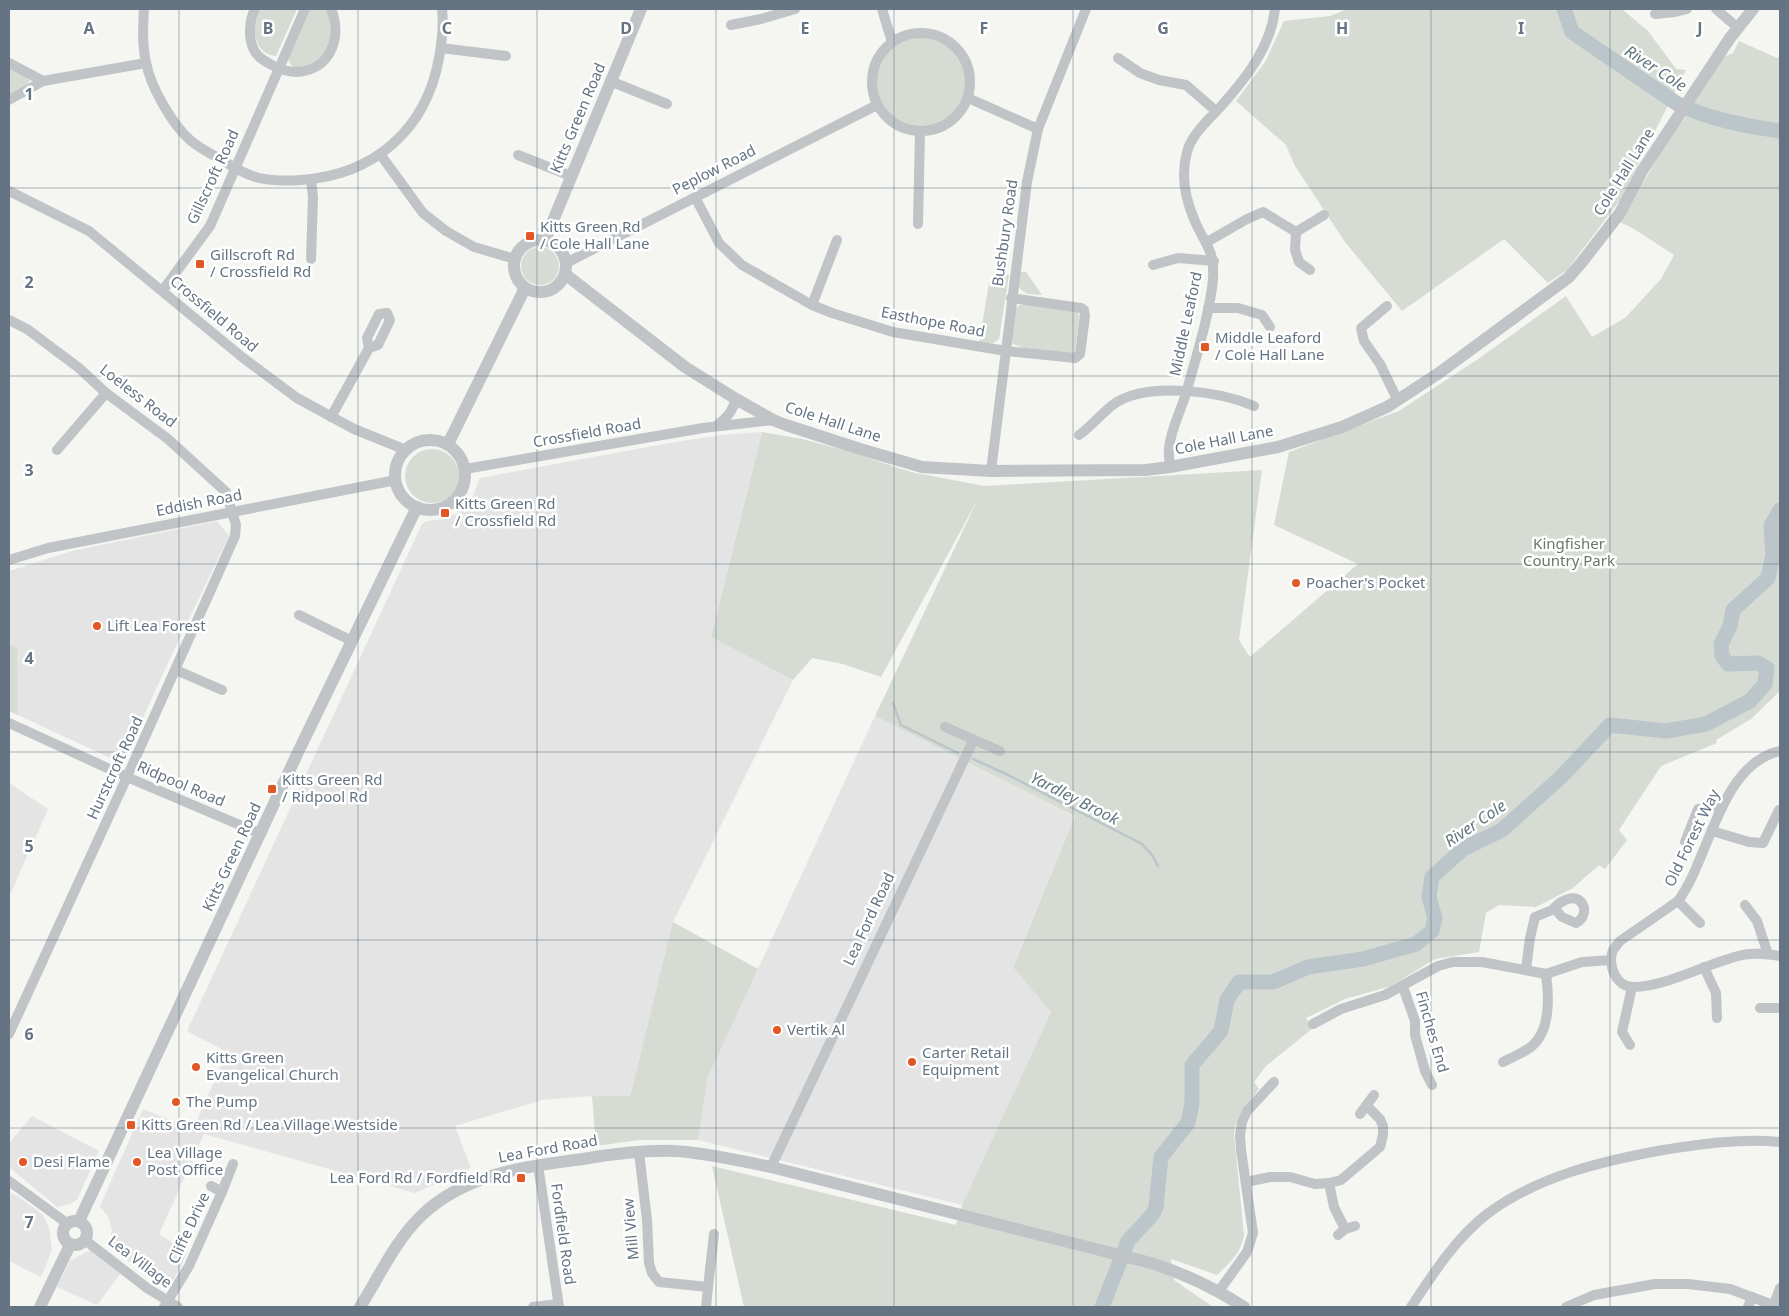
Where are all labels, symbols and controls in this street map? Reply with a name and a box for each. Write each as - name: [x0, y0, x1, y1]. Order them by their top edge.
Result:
- text: A: [83, 17, 95, 39]
- text: B: [263, 17, 273, 39]
- text: C: [442, 17, 452, 39]
- text: D: [620, 17, 632, 39]
- text: E: [801, 17, 810, 39]
- text: F: [980, 17, 988, 39]
- text: G: [1157, 17, 1169, 39]
- text: H: [1336, 17, 1348, 39]
- text: I: [1518, 17, 1524, 39]
- text: J: [1695, 17, 1703, 39]
- water label: River Cole: [1621, 40, 1691, 96]
- street label: Kitts Green Road: [545, 59, 609, 176]
- text: 1: [24, 83, 34, 105]
- street label: Cole Hall Lane: [1588, 124, 1658, 219]
- street label: Gillscroft Road: [181, 126, 243, 227]
- street label: Peplow Road: [668, 140, 759, 199]
- street label: Bushbury Road: [987, 178, 1021, 288]
- place label: Kitts Green Rd / Cole Hall Lane: [540, 216, 649, 253]
- marker: Kitts Green Rd / Cole Hall Lane: [524, 230, 536, 242]
- place label: Gillscroft Rd / Crossfield Rd: [210, 244, 311, 281]
- marker: Gillscroft Rd / Crossfield Rd: [194, 258, 206, 270]
- street label: Crossfield Road: [166, 270, 263, 356]
- street label: Middle Leaford: [1164, 270, 1206, 378]
- text: 2: [24, 271, 34, 293]
- street label: Easthope Road: [880, 301, 987, 341]
- place label: Middle Leaford / Cole Hall Lane: [1215, 327, 1324, 364]
- marker: Middle Leaford / Cole Hall Lane: [1199, 341, 1211, 353]
- street label: Loeless Road: [96, 359, 181, 431]
- street label: Cole Hall Lane: [783, 396, 884, 446]
- street label: Crossfield Road: [531, 413, 642, 451]
- street label: Cole Hall Lane: [1173, 420, 1275, 458]
- text: 3: [24, 459, 34, 481]
- street label: Eddish Road: [154, 484, 243, 520]
- place label: Kitts Green Rd / Crossfield Rd: [455, 493, 556, 530]
- marker: Kitts Green Rd / Crossfield Rd: [439, 507, 451, 519]
- park label: Kingfisher Country Park: [1523, 533, 1615, 570]
- place label: Poacher's Pocket: [1306, 572, 1426, 592]
- marker: Poacher's Pocket: [1290, 577, 1302, 589]
- place label: Lift Lea Forest: [107, 615, 206, 635]
- marker: Lift Lea Forest: [91, 620, 103, 632]
- text: 4: [24, 647, 34, 669]
- street label: Hurstcroft Road: [81, 713, 147, 823]
- street label: Ridpool Road: [134, 756, 228, 811]
- water label: Yardley Brook: [1027, 766, 1124, 830]
- place label: Kitts Green Rd / Ridpool Rd: [282, 769, 383, 806]
- marker: Kitts Green Rd / Ridpool Rd: [266, 783, 278, 795]
- street label: Old Forest Way: [1659, 785, 1724, 890]
- water label: River Cole: [1440, 794, 1510, 852]
- street label: Kitts Green Road: [197, 799, 265, 914]
- text: 5: [24, 835, 34, 857]
- street label: Lea Ford Road: [838, 869, 898, 968]
- street label: Finches End: [1412, 989, 1454, 1075]
- place label: Vertik Al: [787, 1019, 845, 1039]
- text: 6: [24, 1023, 34, 1045]
- marker: Vertik Al: [771, 1024, 783, 1036]
- place label: Carter Retail Equipment: [922, 1042, 1009, 1079]
- place label: Kitts Green Evangelical Church: [206, 1047, 339, 1084]
- marker: Carter Retail Equipment: [906, 1056, 918, 1068]
- marker: Kitts Green Evangelical Church: [190, 1061, 202, 1073]
- place label: The Pump: [186, 1091, 258, 1111]
- marker: The Pump: [170, 1096, 182, 1108]
- place label: Kitts Green Rd / Lea Village Westside: [141, 1114, 398, 1134]
- marker: Kitts Green Rd / Lea Village Westside: [125, 1119, 137, 1131]
- street label: Lea Ford Road: [497, 1129, 599, 1167]
- place label: Lea Village Post Office: [147, 1142, 223, 1179]
- place label: Desi Flame: [33, 1151, 110, 1171]
- marker: Desi Flame: [17, 1156, 29, 1168]
- marker: Lea Village Post Office: [131, 1156, 143, 1168]
- place label: Lea Ford Rd / Fordfield Rd: [330, 1167, 511, 1187]
- marker: Lea Ford Rd / Fordfield Rd: [515, 1172, 527, 1184]
- street label: Fordfield Road: [547, 1182, 581, 1286]
- street label: Cliffe Drive: [163, 1188, 213, 1267]
- street label: Mill View: [617, 1197, 643, 1261]
- text: 7: [24, 1211, 34, 1233]
- street label: Lea Village: [104, 1231, 177, 1292]

